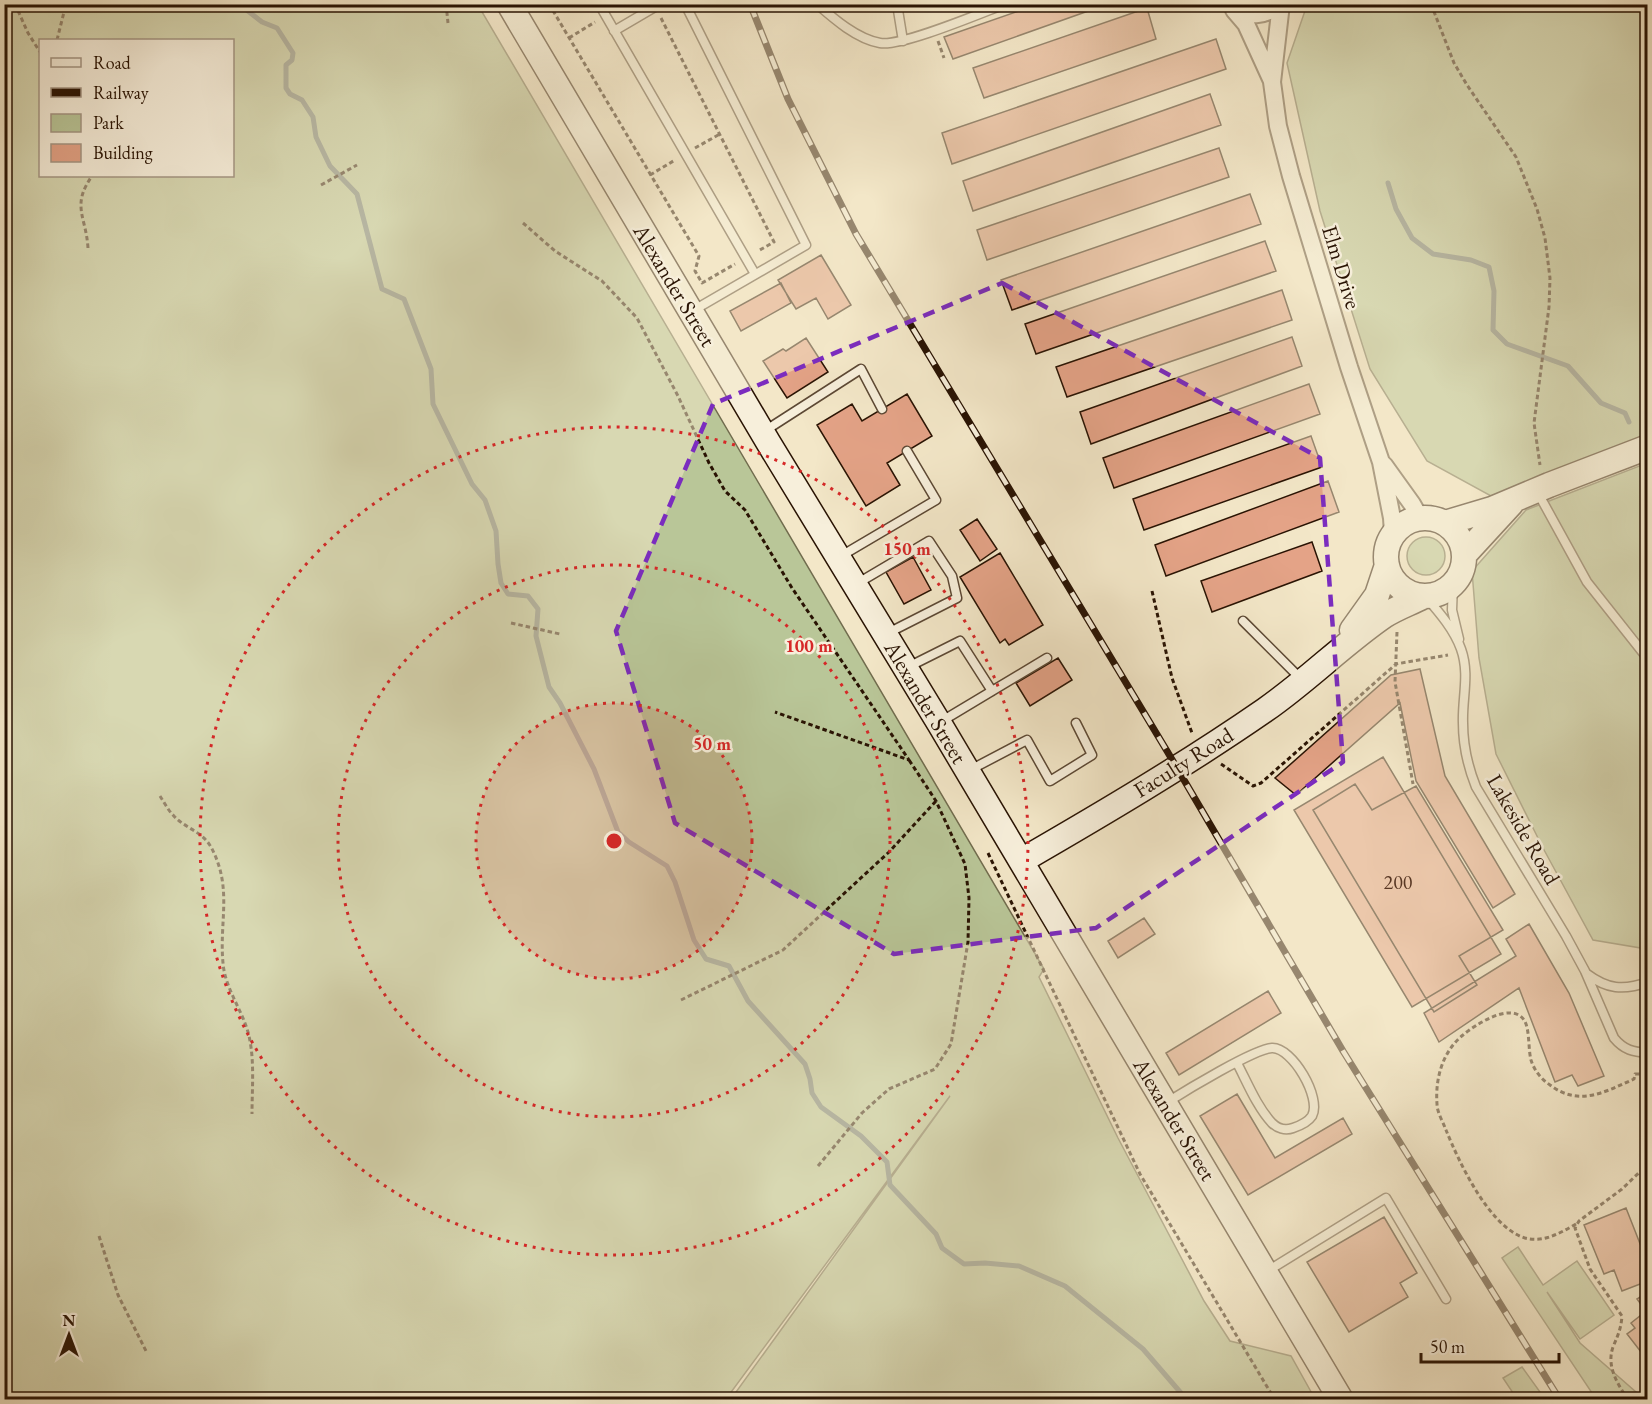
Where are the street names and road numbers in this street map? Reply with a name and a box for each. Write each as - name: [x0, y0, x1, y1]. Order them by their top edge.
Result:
- street label: Alexander Street: [626, 218, 723, 352]
- street label: Elm Drive: [1315, 222, 1368, 313]
- street label: Alexander Street: [877, 635, 974, 769]
- street label: Faculty Road: [1128, 720, 1239, 804]
- street label: Lakeside Road: [1480, 769, 1567, 891]
- street label: Alexander Street: [1126, 1052, 1223, 1186]

